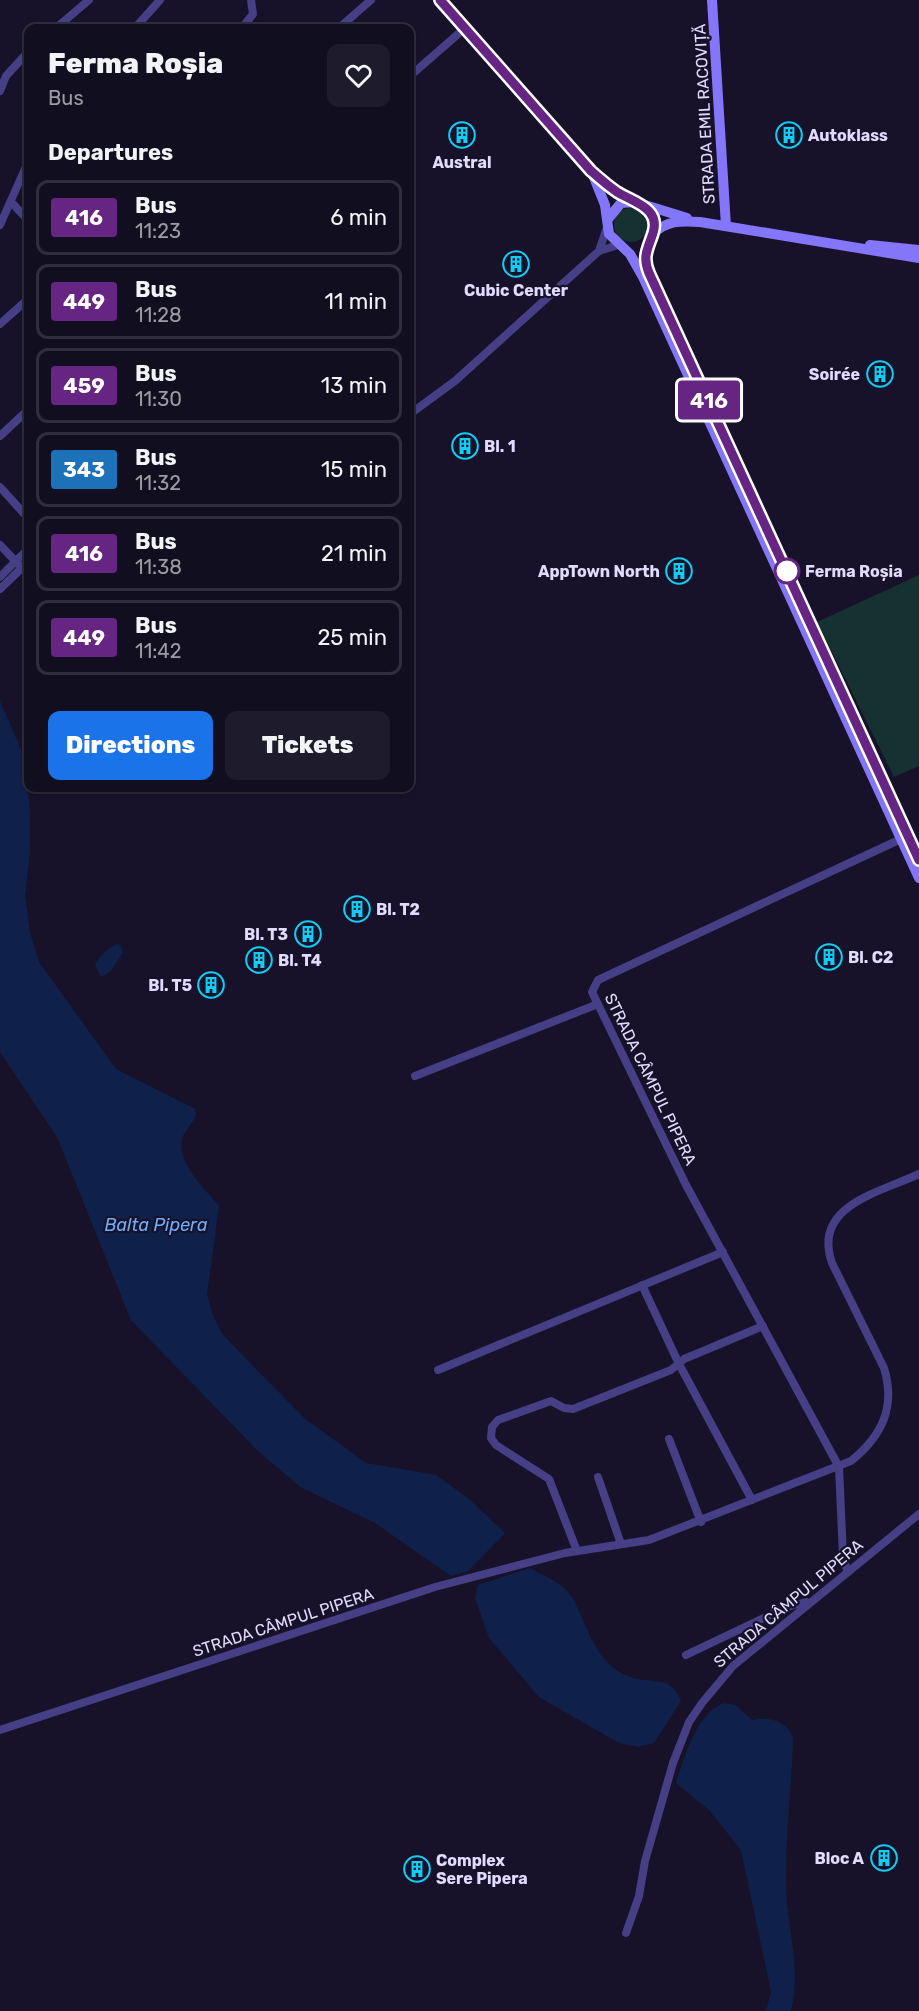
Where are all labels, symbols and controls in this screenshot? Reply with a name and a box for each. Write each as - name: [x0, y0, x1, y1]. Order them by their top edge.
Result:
- street label: STRADA EMIL RACOVIȚĂ: [690, 23, 719, 205]
- button: heart: [327, 44, 390, 107]
- text: Ferma Roșia: [48, 47, 223, 80]
- text: Bus: [48, 86, 84, 110]
- building icon: Austral: [447, 120, 477, 150]
- building icon: Autoklass: [774, 120, 804, 150]
- place label: Autoklass: [808, 126, 888, 145]
- text: Departures: [48, 139, 173, 166]
- place label: Austral: [432, 153, 492, 172]
- text: Bus: [135, 192, 177, 219]
- text: 6 min: [330, 204, 387, 231]
- text: 416: [65, 205, 103, 230]
- text: 11:23: [135, 219, 181, 243]
- building icon: Cubic Center: [501, 249, 531, 279]
- text: Bus: [135, 276, 177, 303]
- place label: Cubic Center: [464, 281, 569, 300]
- text: 11 min: [325, 288, 387, 315]
- text: 449: [63, 289, 105, 314]
- text: 11:28: [135, 303, 182, 327]
- building icon: Soirée: [865, 359, 895, 389]
- text: Bus: [135, 360, 177, 387]
- place label: Soirée: [809, 365, 860, 384]
- text: 13 min: [321, 372, 387, 399]
- text: 459: [63, 373, 105, 398]
- line badge: 416: [674, 380, 744, 420]
- text: 11:30: [135, 387, 182, 411]
- text: 416: [690, 388, 728, 413]
- building icon: Bl. 1: [450, 431, 480, 461]
- place label: Bl. 1: [484, 437, 516, 456]
- text: Bus: [135, 444, 177, 471]
- text: 15 min: [321, 456, 387, 483]
- text: 343: [63, 457, 105, 482]
- text: 11:32: [135, 471, 181, 495]
- text: Bus: [135, 528, 177, 555]
- text: 21 min: [321, 540, 387, 567]
- text: 416: [65, 541, 103, 566]
- text: 11:38: [135, 555, 182, 579]
- building icon: AppTown North: [664, 556, 694, 586]
- marker: Ferma Roșia: [774, 558, 800, 584]
- place label: AppTown North: [538, 562, 660, 581]
- place label: Ferma Roșia: [805, 562, 903, 581]
- text: Bus: [135, 612, 177, 639]
- text: 25 min: [317, 624, 387, 651]
- text: 449: [63, 625, 105, 650]
- text: 11:42: [135, 639, 181, 663]
- button: Directions: [48, 711, 213, 780]
- button: Tickets: [225, 711, 390, 780]
- building icon: Bl. T2: [342, 894, 372, 924]
- place label: Bl. T2: [376, 900, 420, 919]
- building icon: Bl. T3: [293, 919, 323, 949]
- place label: Bl. T3: [244, 925, 288, 944]
- building icon: Bl. C2: [814, 942, 844, 972]
- building icon: Bl. T4: [244, 945, 274, 975]
- place label: Bl. C2: [848, 948, 893, 967]
- place label: Bl. T4: [278, 951, 322, 970]
- building icon: Bl. T5: [196, 970, 226, 1000]
- place label: Bl. T5: [148, 976, 192, 995]
- street label: STRADA CÂMPUL PIPERA: [601, 990, 701, 1169]
- water label: Balta Pipera: [104, 1214, 208, 1236]
- street label: STRADA CÂMPUL PIPERA: [710, 1535, 867, 1671]
- street label: STRADA CÂMPUL PIPERA: [190, 1584, 376, 1661]
- building icon: Bloc A: [869, 1843, 899, 1873]
- place label: Bloc A: [814, 1849, 865, 1868]
- place label: Complex Sere Pipera: [436, 1851, 528, 1888]
- building icon: Complex Sere Pipera: [402, 1854, 432, 1884]

